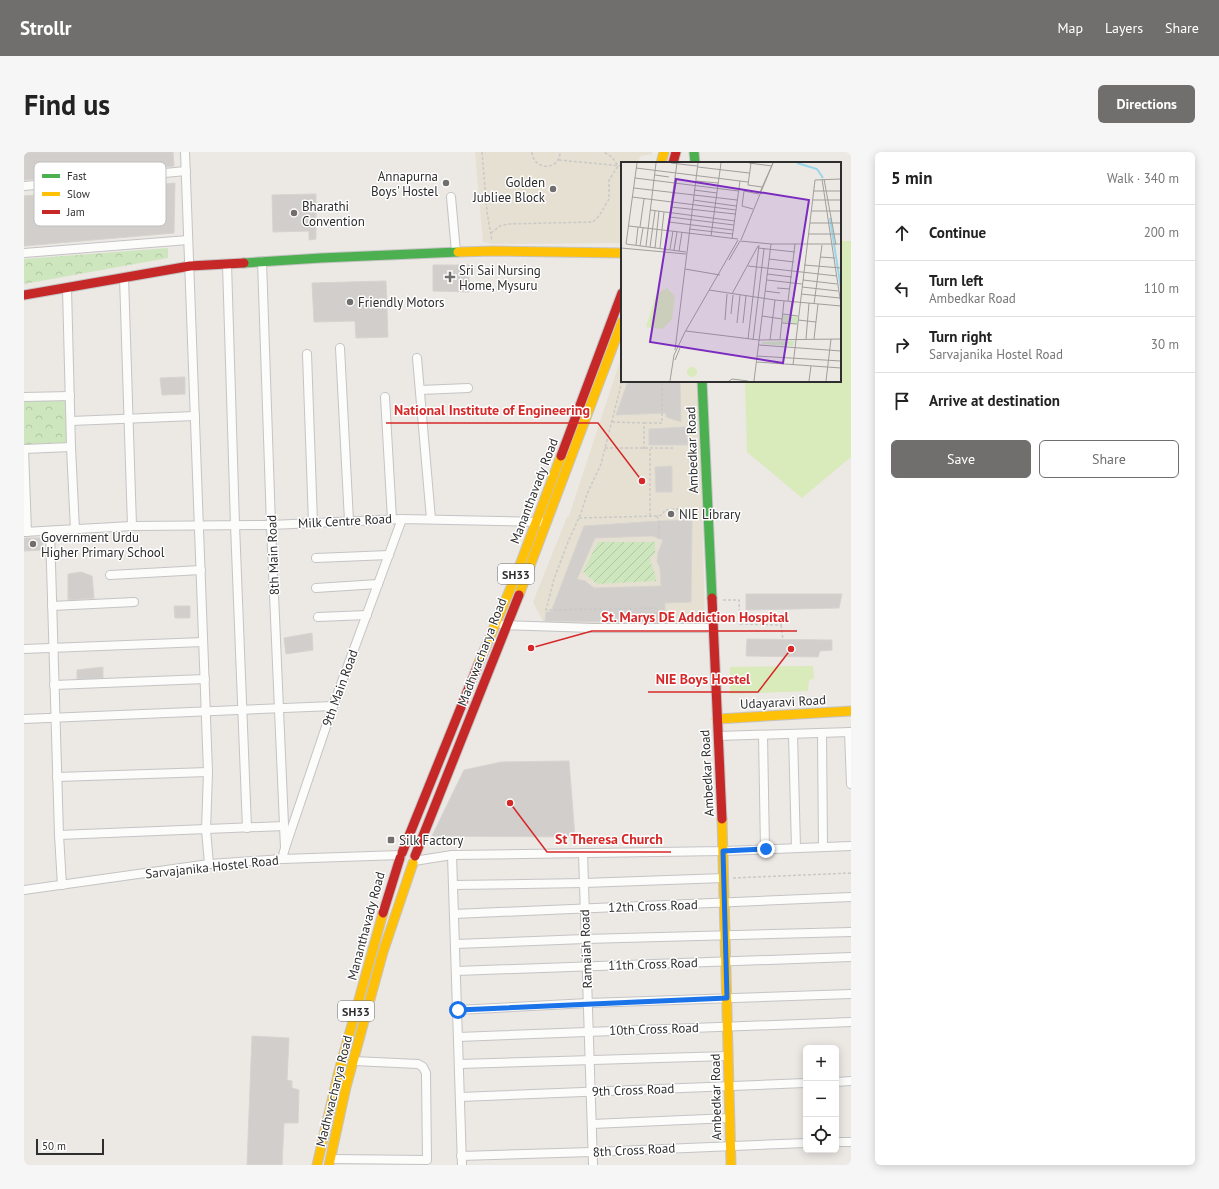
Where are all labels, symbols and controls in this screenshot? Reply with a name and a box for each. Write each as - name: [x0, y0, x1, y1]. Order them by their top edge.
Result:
- text: Strollr: [20, 16, 71, 40]
- text: Map: [1057, 19, 1083, 37]
- text: Layers: [1105, 19, 1143, 37]
- text: Share: [1165, 19, 1199, 37]
- button: Directions: [1098, 85, 1195, 123]
- text: Find us: [24, 86, 110, 123]
- legend: [34, 162, 166, 226]
- inset map: [621, 162, 841, 382]
- text: 5 min: [891, 167, 932, 189]
- place label: Annapurna Boys' Hostel: [371, 168, 438, 200]
- text: Fast: [67, 169, 87, 183]
- text: Walk · 340 m: [1107, 170, 1179, 187]
- place label: Golden Jubliee Block: [472, 174, 546, 206]
- marker: Annapurna Boys' Hostel: [441, 178, 451, 188]
- marker: Golden Jubliee Block: [548, 184, 558, 194]
- text: Slow: [67, 187, 90, 201]
- place label: Bharathi Convention: [302, 198, 365, 230]
- text: Jam: [66, 205, 85, 219]
- marker: Bharathi Convention: [289, 208, 299, 218]
- icon: ahead: [891, 222, 913, 244]
- text: Continue: [929, 223, 986, 242]
- text: 200 m: [1144, 224, 1179, 241]
- place label: Sri Sai Nursing Home, Mysuru: [459, 262, 541, 294]
- marker: Sri Sai Nursing Home, Mysuru: [444, 271, 456, 283]
- text: Turn left: [929, 271, 983, 290]
- icon: left: [891, 278, 913, 300]
- text: 110 m: [1144, 280, 1179, 297]
- text: Ambedkar Road: [929, 290, 1016, 307]
- place label: Friendly Motors: [358, 294, 445, 311]
- marker: Friendly Motors: [345, 297, 355, 307]
- text: Turn right: [929, 327, 992, 346]
- icon: right: [891, 334, 913, 356]
- text: 30 m: [1151, 336, 1179, 353]
- text: Sarvajanika Hostel Road: [929, 346, 1063, 363]
- icon: arrive: [891, 390, 913, 412]
- text: Arrive at destination: [929, 391, 1060, 410]
- callout: National Institute of Engineering: [386, 397, 598, 423]
- text: National Institute of Engineering: [394, 401, 590, 419]
- street label: Ambedkar Road: [682, 406, 702, 494]
- street label: Mananthavady Road: [506, 436, 562, 546]
- button: Save: [891, 440, 1031, 478]
- button: Share: [1039, 440, 1179, 478]
- place label: NIE Library: [679, 506, 741, 523]
- marker: NIE Library: [666, 509, 676, 519]
- street label: Milk Centre Road: [298, 510, 392, 532]
- street label: 8th Main Road: [263, 515, 283, 595]
- place label: Government Urdu Higher Primary School: [41, 529, 165, 561]
- marker: Government Urdu Higher Primary School: [28, 539, 38, 549]
- road number: SH33: [498, 564, 534, 584]
- street label: Madhwacharya Road: [454, 596, 510, 708]
- callout: St. Marys DE Addiction Hospital: [592, 605, 797, 631]
- text: St. Marys DE Addiction Hospital: [601, 608, 790, 626]
- street label: 9th Main Road: [318, 647, 362, 729]
- callout: NIE Boys Hostel: [648, 666, 758, 692]
- text: NIE Boys Hostel: [656, 670, 751, 688]
- street label: Udayaravi Road: [740, 691, 826, 713]
- street label: Ambedkar Road: [696, 729, 718, 817]
- callout: St Theresa Church: [547, 826, 671, 852]
- text: St Theresa Church: [555, 830, 663, 848]
- place label: Silk Factory: [399, 832, 463, 849]
- marker: Silk Factory: [386, 835, 396, 845]
- route end: [757, 840, 775, 858]
- street label: Sarvajanika Hostel Road: [144, 852, 280, 882]
- street label: Mananthavady Road: [343, 870, 389, 982]
- street label: 12th Cross Road: [608, 896, 698, 916]
- street label: Ramaiah Road: [576, 909, 596, 989]
- street label: 11th Cross Road: [608, 954, 698, 974]
- road number: SH33: [338, 1001, 374, 1021]
- route start: [449, 1001, 467, 1019]
- street label: 10th Cross Road: [609, 1019, 699, 1039]
- street label: Madhwacharya Road: [312, 1034, 356, 1148]
- map controls: [803, 1045, 839, 1153]
- button: +: [803, 1045, 839, 1081]
- street label: Ambedkar Road: [707, 1053, 725, 1141]
- street label: 9th Cross Road: [591, 1080, 675, 1100]
- button: −: [803, 1081, 839, 1117]
- button: locate: [803, 1117, 839, 1153]
- scale bar: [36, 1137, 104, 1156]
- text: 50 m: [42, 1139, 66, 1153]
- street label: 8th Cross Road: [592, 1139, 676, 1161]

